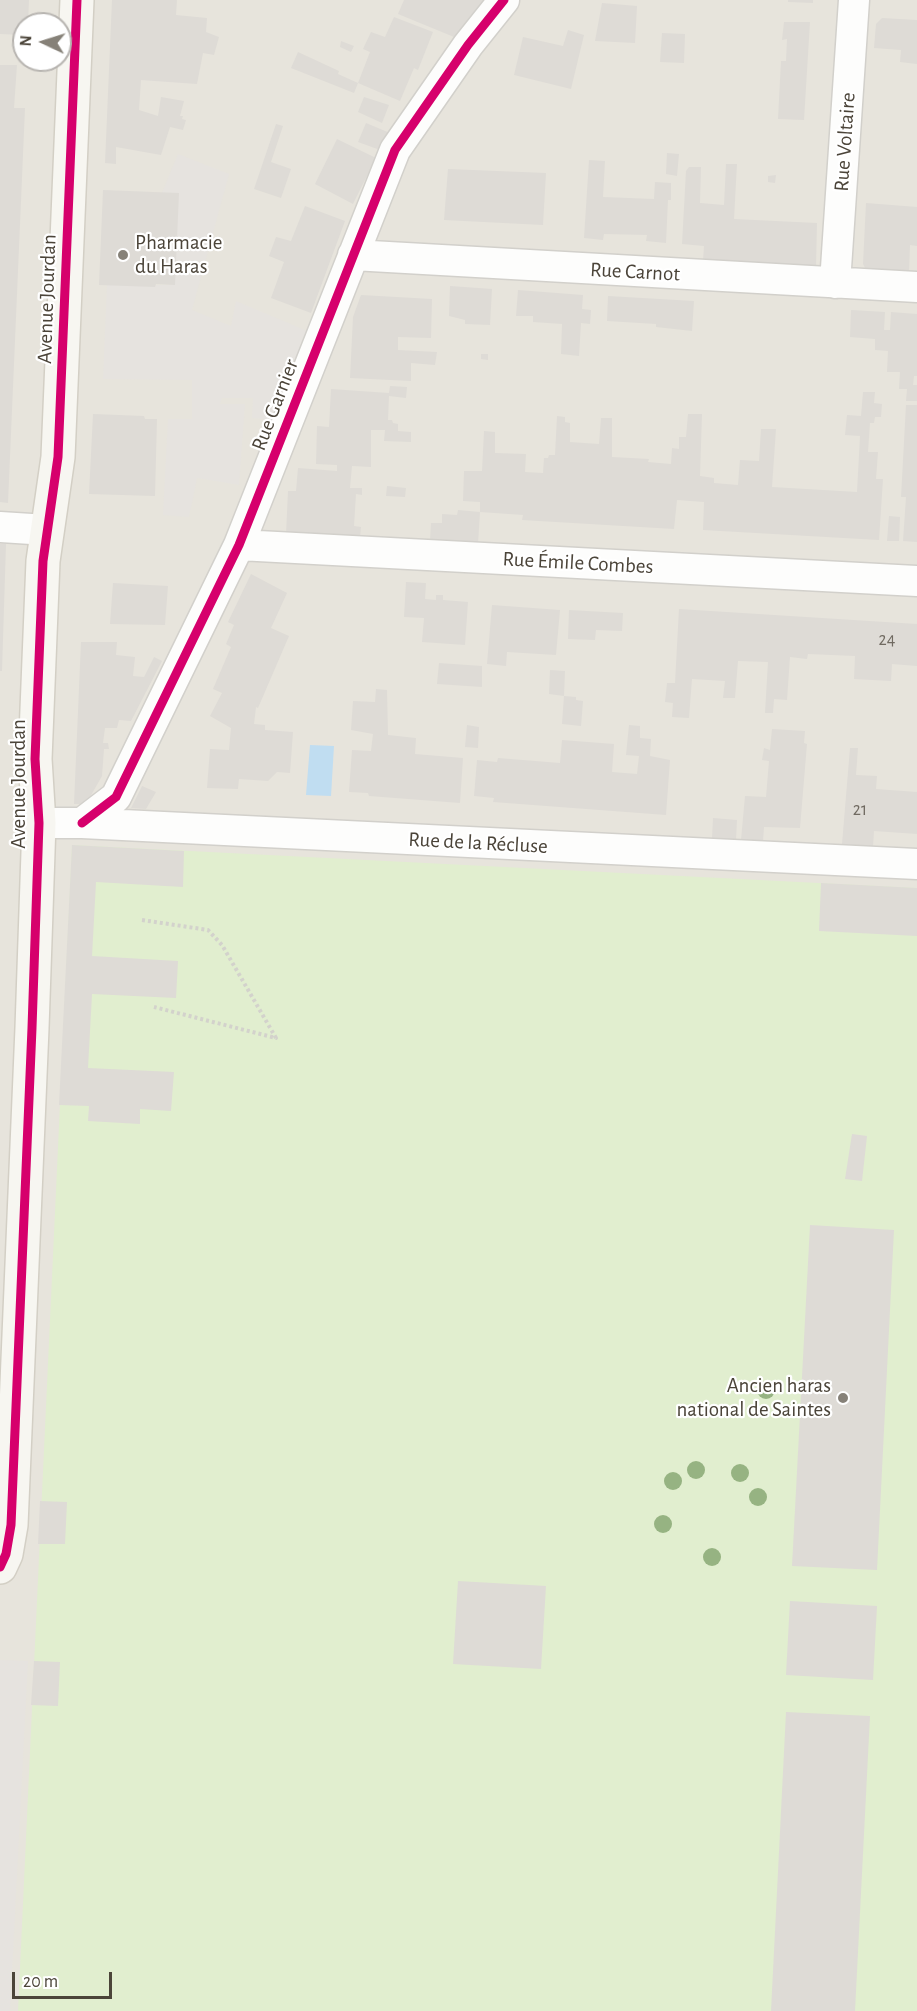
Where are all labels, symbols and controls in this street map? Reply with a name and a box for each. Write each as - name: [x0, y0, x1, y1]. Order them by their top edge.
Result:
- north arrow: [12, 12, 72, 72]
- text: N: [18, 35, 34, 47]
- street label: Rue Voltaire: [829, 92, 861, 192]
- place label: Pharmacie du Haras: [135, 230, 222, 280]
- street label: Avenue Jourdan: [32, 234, 62, 364]
- marker: Pharmacie du Haras: [116, 248, 130, 262]
- street label: Rue Carnot: [589, 257, 681, 287]
- street label: Rue Garnier: [246, 356, 304, 454]
- street label: Rue Émile Combes: [502, 546, 654, 580]
- house number: 24: [879, 629, 895, 651]
- street label: Avenue Jourdan: [6, 719, 32, 849]
- house number: 21: [853, 799, 867, 821]
- street label: Rue de la Récluse: [408, 827, 548, 859]
- place label: Ancien haras national de Saintes: [676, 1373, 831, 1423]
- marker: Ancien haras national de Saintes: [836, 1391, 850, 1405]
- scale bar: [15, 1960, 116, 1998]
- text: 20 m: [23, 1973, 58, 1991]

